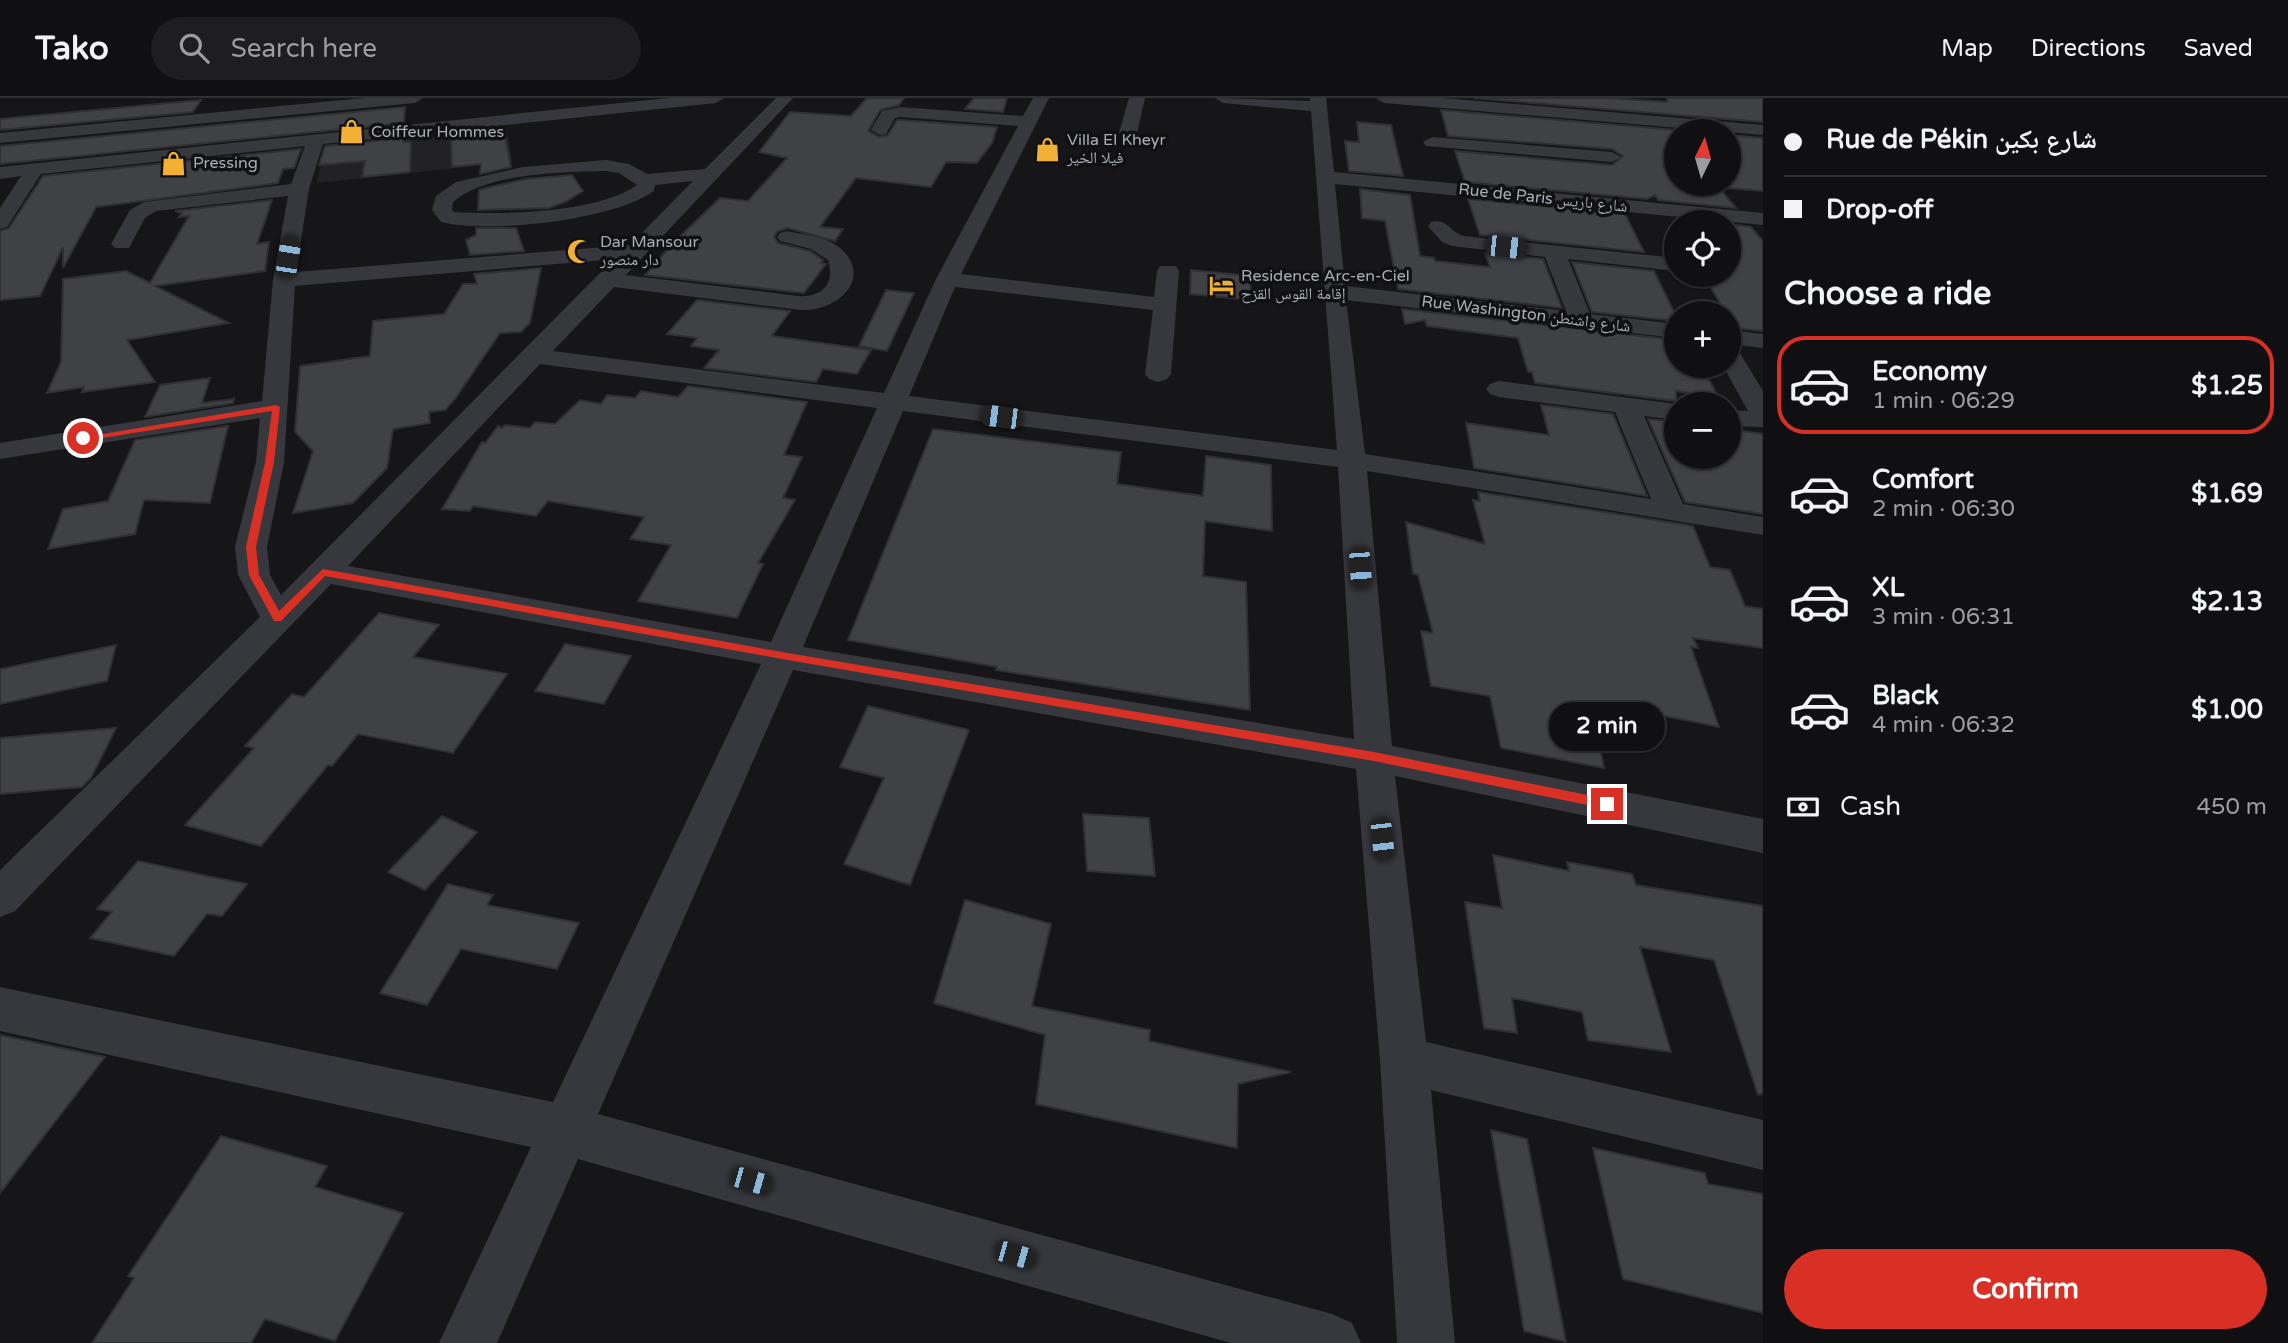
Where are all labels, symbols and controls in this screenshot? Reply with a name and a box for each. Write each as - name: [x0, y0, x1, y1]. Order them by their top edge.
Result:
- search box: [151, 17, 641, 80]
- text: Tako: [35, 29, 109, 68]
- icon: search: [175, 29, 213, 67]
- text: Search here: [231, 33, 377, 64]
- text: Map: [1941, 34, 1993, 63]
- text: Directions: [2031, 34, 2146, 63]
- text: Saved: [2184, 34, 2253, 63]
- shop icon: Coiffeur Hommes: [337, 118, 365, 146]
- north arrow: [1664, 119, 1741, 196]
- map controls: [1664, 119, 1741, 469]
- place label: Coiffeur Hommes: [371, 122, 504, 142]
- text: Rue de Pékin شارع بكين: [1826, 124, 2097, 155]
- place label: Villa El Kheyr فيلا الخير: [1066, 130, 1166, 168]
- shop icon: Villa El Kheyr فيلا الخير: [1033, 135, 1061, 163]
- shop icon: Pressing: [159, 149, 187, 177]
- place label: Pressing: [193, 153, 258, 173]
- street label: Rue de Paris شارع باريس: [1457, 179, 1629, 217]
- text: Drop-off: [1826, 194, 1933, 225]
- button: locate: [1664, 210, 1741, 287]
- place label: Dar Mansour دار منصور: [599, 232, 699, 270]
- car: [1485, 234, 1528, 260]
- car: [275, 235, 302, 279]
- mosque icon: Dar Mansour دار منصور: [566, 237, 594, 265]
- place label: Residence Arc-en-Ciel إقامة القوس القزح: [1241, 266, 1410, 304]
- hotel icon: Residence Arc-en-Ciel إقامة القوس القزح: [1207, 271, 1235, 299]
- text: Choose a ride: [1784, 275, 1991, 313]
- street label: Rue Washington شارع واشنطن: [1420, 291, 1632, 337]
- button: +: [1664, 301, 1741, 378]
- icon: car: [1788, 354, 1851, 417]
- text: Economy: [1872, 356, 1987, 387]
- text: $1.25: [2191, 370, 2263, 401]
- text: 1 min · 06:29: [1872, 387, 2015, 415]
- button: −: [1664, 392, 1741, 469]
- car: [979, 404, 1024, 430]
- route start: [67, 422, 99, 454]
- icon: car: [1788, 462, 1851, 525]
- text: Comfort: [1872, 464, 1974, 495]
- text: $1.69: [2191, 478, 2263, 509]
- text: 2 min · 06:30: [1872, 495, 2015, 523]
- car: [1349, 546, 1372, 590]
- icon: car: [1788, 570, 1851, 633]
- text: XL: [1872, 572, 1904, 603]
- text: $2.13: [2191, 586, 2263, 617]
- text: 3 min · 06:31: [1872, 603, 2015, 631]
- icon: car: [1788, 678, 1851, 741]
- text: Black: [1872, 680, 1939, 711]
- text: $1.00: [2191, 694, 2263, 725]
- callout: 2 min: [1549, 702, 1665, 752]
- text: 4 min · 06:32: [1872, 711, 2015, 739]
- text: 2 min: [1576, 712, 1638, 740]
- route end: [1591, 788, 1623, 820]
- icon: cash: [1784, 788, 1822, 826]
- text: Cash: [1840, 791, 1901, 822]
- text: 450 m: [2197, 793, 2267, 821]
- car: [1370, 817, 1395, 861]
- car: [728, 1165, 775, 1197]
- car: [992, 1239, 1039, 1271]
- button: Confirm: [1784, 1249, 2267, 1329]

